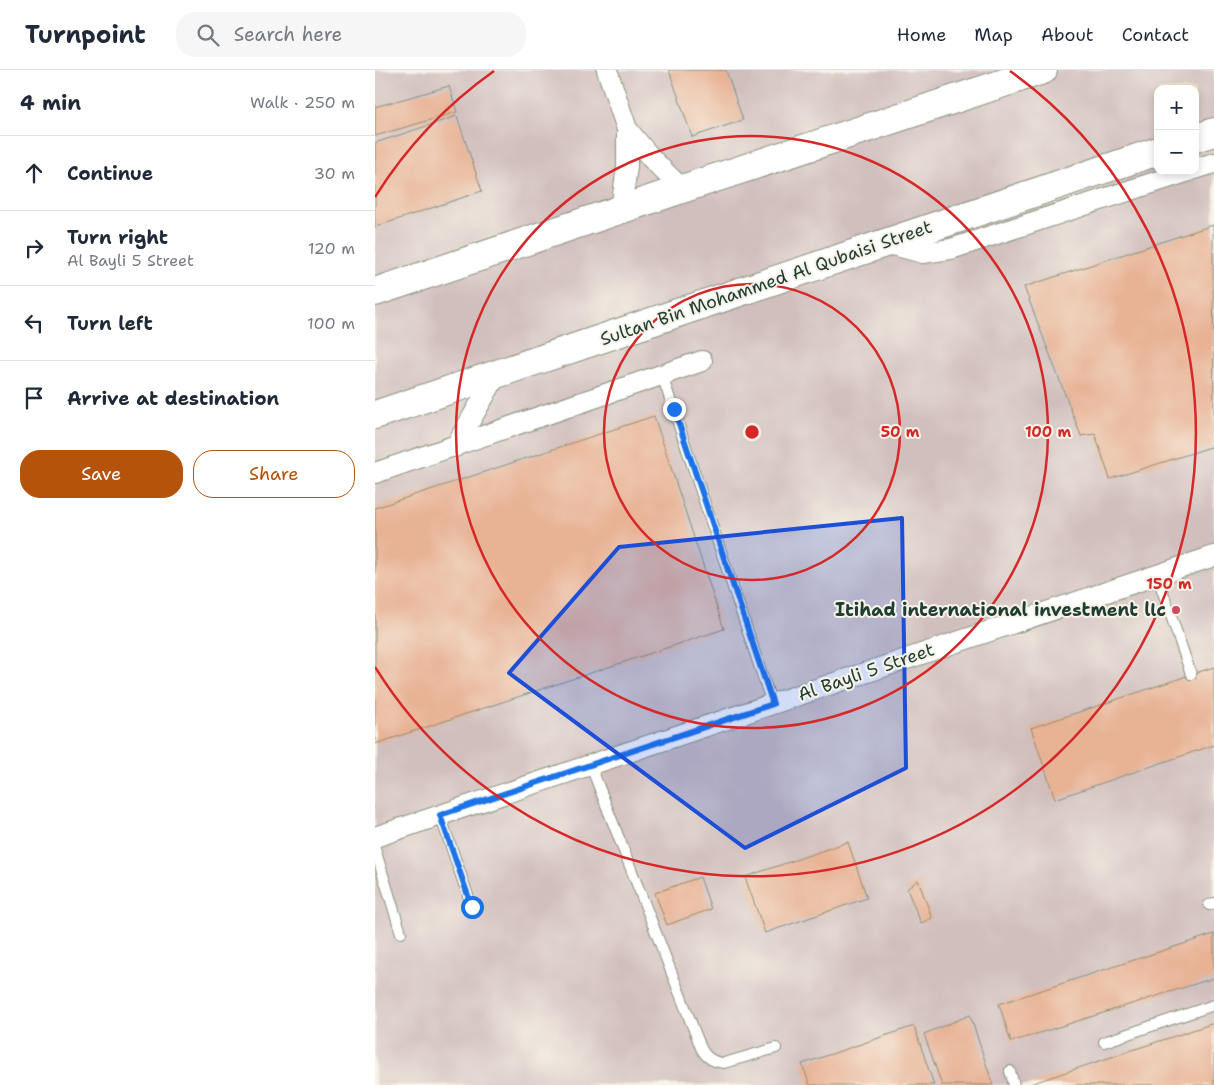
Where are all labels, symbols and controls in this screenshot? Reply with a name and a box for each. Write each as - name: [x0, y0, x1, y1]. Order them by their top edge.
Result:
- search box: [176, 12, 526, 57]
- text: Turnpoint: [25, 19, 146, 51]
- icon: search: [194, 21, 222, 49]
- text: Search here: [234, 22, 342, 47]
- text: Home: [897, 23, 946, 47]
- text: Map: [974, 23, 1013, 47]
- text: About: [1041, 23, 1094, 47]
- text: Contact: [1122, 23, 1189, 47]
- map controls: [1154, 85, 1199, 175]
- button: +: [1154, 85, 1199, 130]
- text: 4 min: [20, 89, 81, 117]
- text: Walk · 250 m: [250, 92, 355, 113]
- button: −: [1154, 130, 1199, 175]
- icon: ahead: [20, 159, 48, 187]
- text: Continue: [67, 161, 153, 186]
- text: 30 m: [314, 163, 355, 184]
- street label: Sultan Bin Mohammed Al Qubaisi Street: [597, 215, 935, 351]
- text: Turn right: [67, 225, 168, 250]
- icon: right: [20, 234, 48, 262]
- text: 120 m: [308, 238, 355, 259]
- text: Al Bayli 5 Street: [67, 250, 194, 271]
- icon: left: [20, 309, 48, 337]
- text: Turn left: [67, 311, 153, 336]
- text: 100 m: [307, 313, 355, 334]
- icon: arrive: [20, 384, 48, 412]
- text: Arrive at destination: [67, 386, 279, 411]
- route end: [663, 398, 686, 421]
- text: 50 m: [881, 422, 920, 442]
- text: 100 m: [1025, 422, 1071, 442]
- centre of rings: [743, 423, 761, 441]
- button: Save: [20, 450, 183, 498]
- button: Share: [193, 450, 355, 498]
- text: 150 m: [1146, 574, 1192, 594]
- place label: Itihad international investment llc: [835, 598, 1166, 622]
- marker: Itihad international investment llc: [1170, 604, 1182, 616]
- street label: Al Bayli 5 Street: [795, 637, 938, 707]
- route start: [461, 896, 484, 919]

